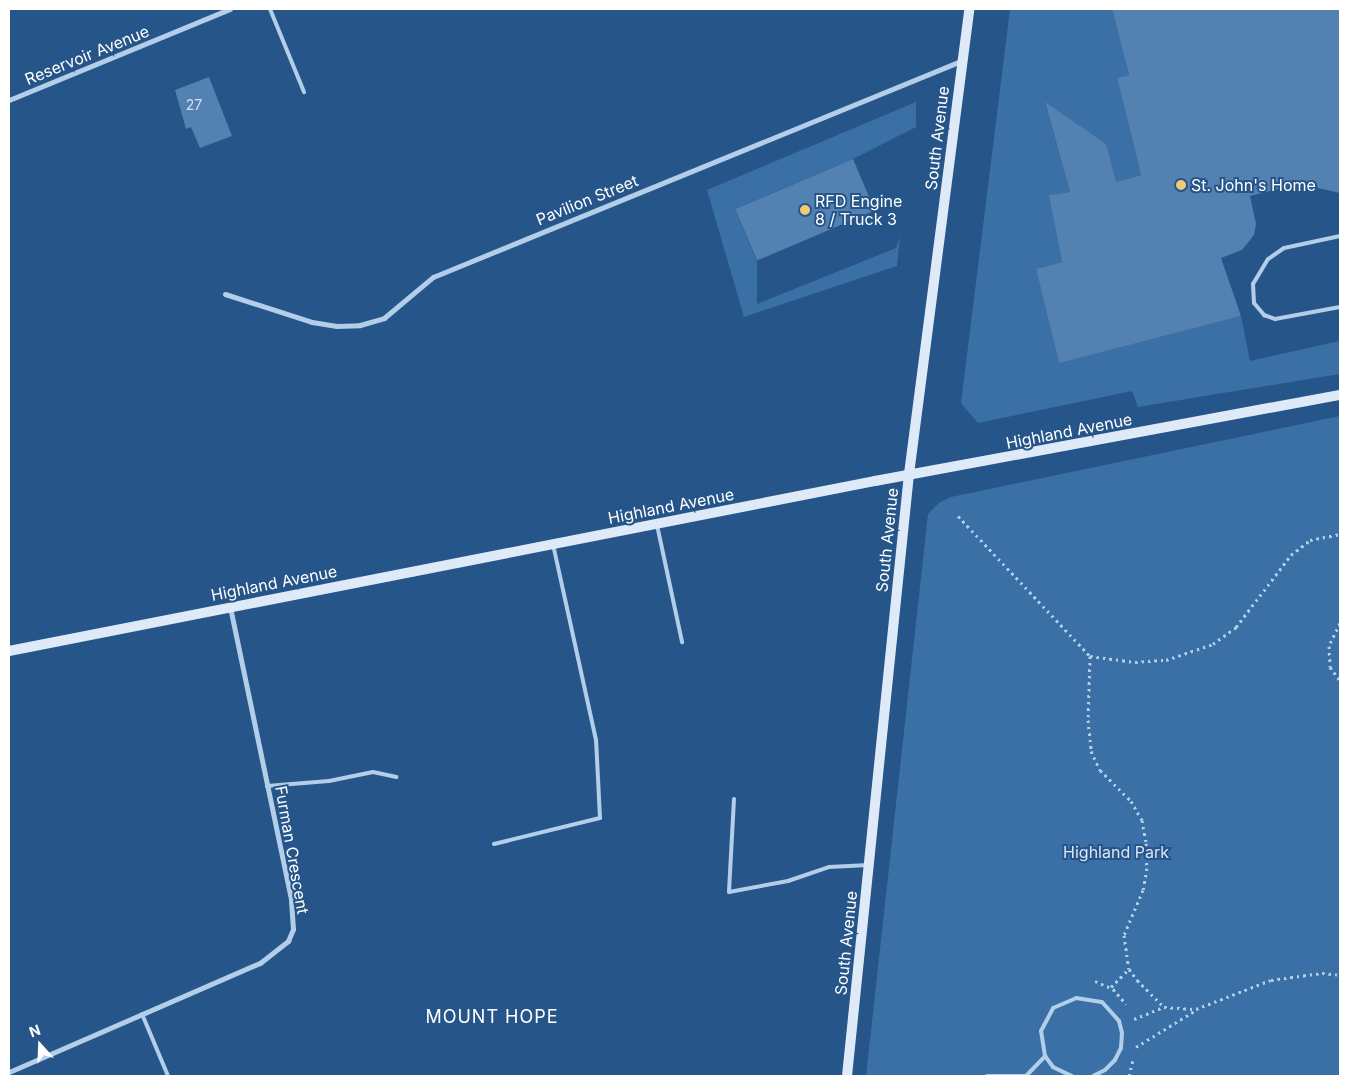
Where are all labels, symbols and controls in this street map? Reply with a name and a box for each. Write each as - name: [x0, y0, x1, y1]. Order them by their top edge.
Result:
- street label: Reservoir Avenue: [22, 21, 152, 89]
- street label: South Avenue: [921, 85, 953, 191]
- house number: 27: [186, 97, 202, 113]
- street label: Pavilion Street: [533, 171, 641, 229]
- place label: St. John's Home: [1191, 175, 1316, 195]
- marker: St. John's Home: [1175, 179, 1187, 191]
- place label: RFD Engine 8 / Truck 3: [815, 191, 902, 229]
- marker: RFD Engine 8 / Truck 3: [799, 204, 811, 216]
- street label: Highland Avenue: [1004, 409, 1134, 453]
- street label: Highland Avenue: [606, 484, 736, 528]
- street label: South Avenue: [872, 487, 902, 593]
- street label: Highland Avenue: [209, 561, 339, 605]
- street label: Furman Crescent: [271, 784, 313, 916]
- park label: Highland Park: [1063, 842, 1169, 862]
- street label: South Avenue: [831, 890, 861, 996]
- district label: MOUNT HOPE: [424, 1006, 560, 1028]
- north arrow: [15, 1020, 65, 1070]
- text: N: [27, 1021, 43, 1040]

